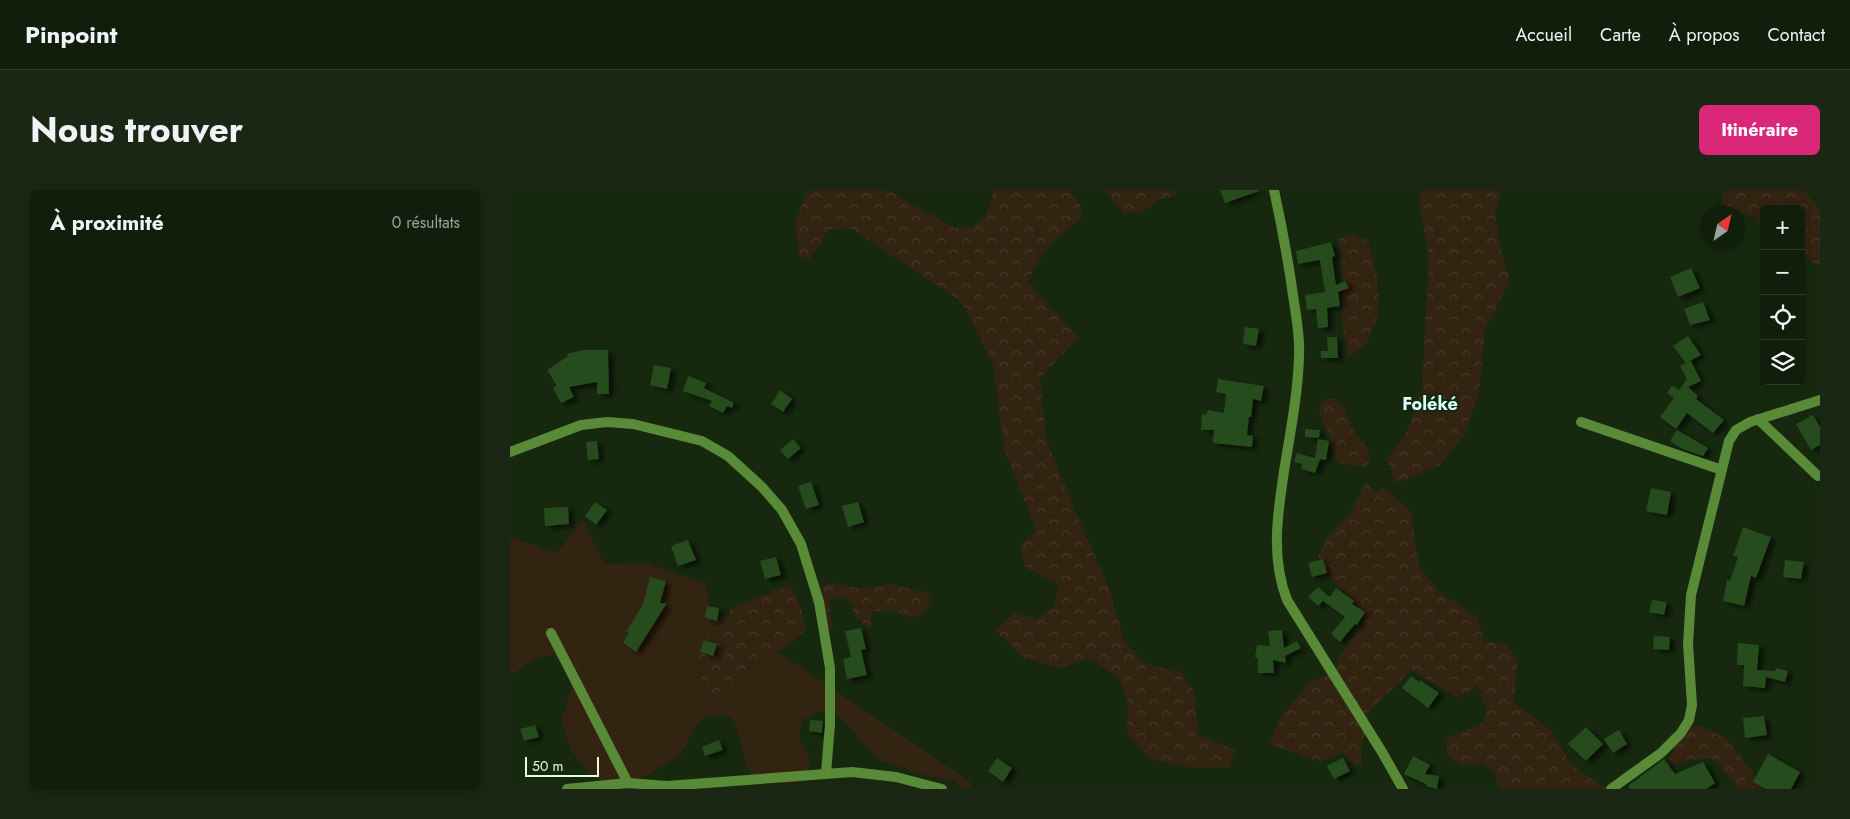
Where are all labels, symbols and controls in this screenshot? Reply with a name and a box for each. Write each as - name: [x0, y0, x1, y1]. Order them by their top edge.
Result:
- text: Pinpoint: [25, 17, 117, 52]
- text: Accueil: [1515, 22, 1572, 48]
- text: Carte: [1600, 22, 1641, 48]
- text: À propos: [1669, 22, 1739, 48]
- text: Contact: [1767, 22, 1825, 48]
- text: Nous trouver: [30, 105, 243, 155]
- button: Itinéraire: [1699, 105, 1820, 155]
- north arrow: [1700, 205, 1745, 250]
- map controls: [1760, 205, 1805, 385]
- button: +: [1760, 205, 1805, 250]
- text: À proximité: [50, 208, 164, 238]
- text: 0 résultats: [392, 211, 460, 234]
- button: −: [1760, 250, 1805, 295]
- button: locate: [1760, 295, 1805, 340]
- button: layers: [1760, 340, 1805, 385]
- district label: Foléké: [1402, 391, 1458, 417]
- scale bar: [525, 754, 599, 777]
- text: 50 m: [532, 756, 563, 776]

